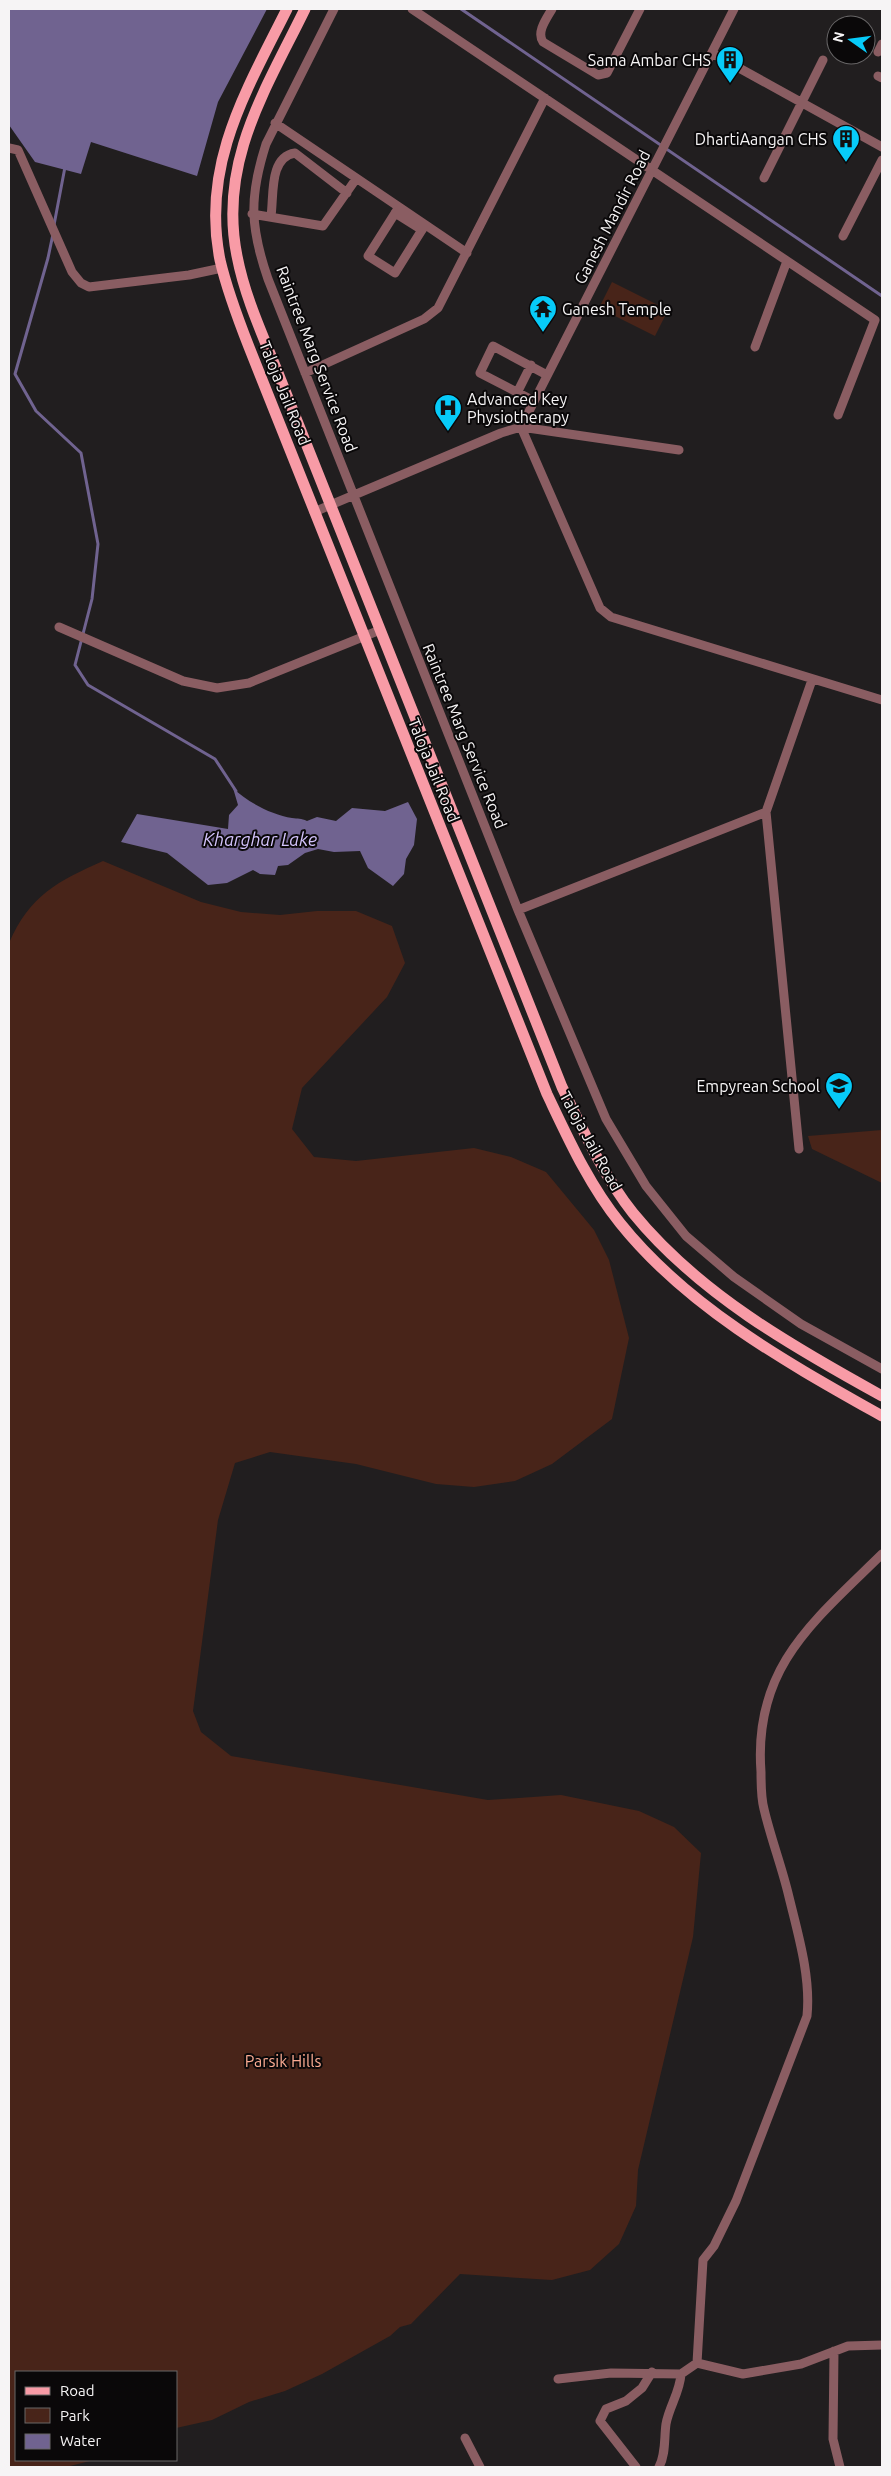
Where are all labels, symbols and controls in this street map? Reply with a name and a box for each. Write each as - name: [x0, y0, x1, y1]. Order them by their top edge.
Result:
- north arrow: [826, 15, 876, 65]
- text: N: [829, 30, 847, 44]
- building icon: Sama Ambar CHS: [715, 45, 745, 84]
- place label: Sama Ambar CHS: [588, 51, 711, 69]
- building icon: DhartiAangan CHS: [831, 124, 861, 163]
- place label: DhartiAangan CHS: [695, 130, 827, 148]
- street label: Ganesh Mandir Road: [570, 147, 654, 287]
- street label: Raintree Marg Service Road: [273, 263, 361, 455]
- temple icon: Ganesh Temple: [528, 294, 558, 333]
- place label: Ganesh Temple: [562, 300, 672, 318]
- street label: Taloja Jail Road: [256, 338, 314, 448]
- place label: Advanced Key Physiotherapy: [467, 390, 569, 426]
- hospital icon: Advanced Key Physiotherapy: [433, 393, 463, 432]
- street label: Raintree Marg Service Road: [420, 641, 510, 831]
- street label: Taloja Jail Road: [405, 715, 463, 825]
- water label: Kharghar Lake: [203, 829, 317, 849]
- school or university icon: Empyrean School: [824, 1071, 854, 1110]
- place label: Empyrean School: [696, 1077, 820, 1095]
- street label: Taloja Jail Road: [556, 1088, 626, 1194]
- park label: Parsik Hills: [245, 2052, 321, 2070]
- legend: [15, 2371, 178, 2461]
- text: Road: [60, 2382, 95, 2399]
- text: Park: [60, 2407, 90, 2424]
- text: Water: [60, 2432, 101, 2449]

